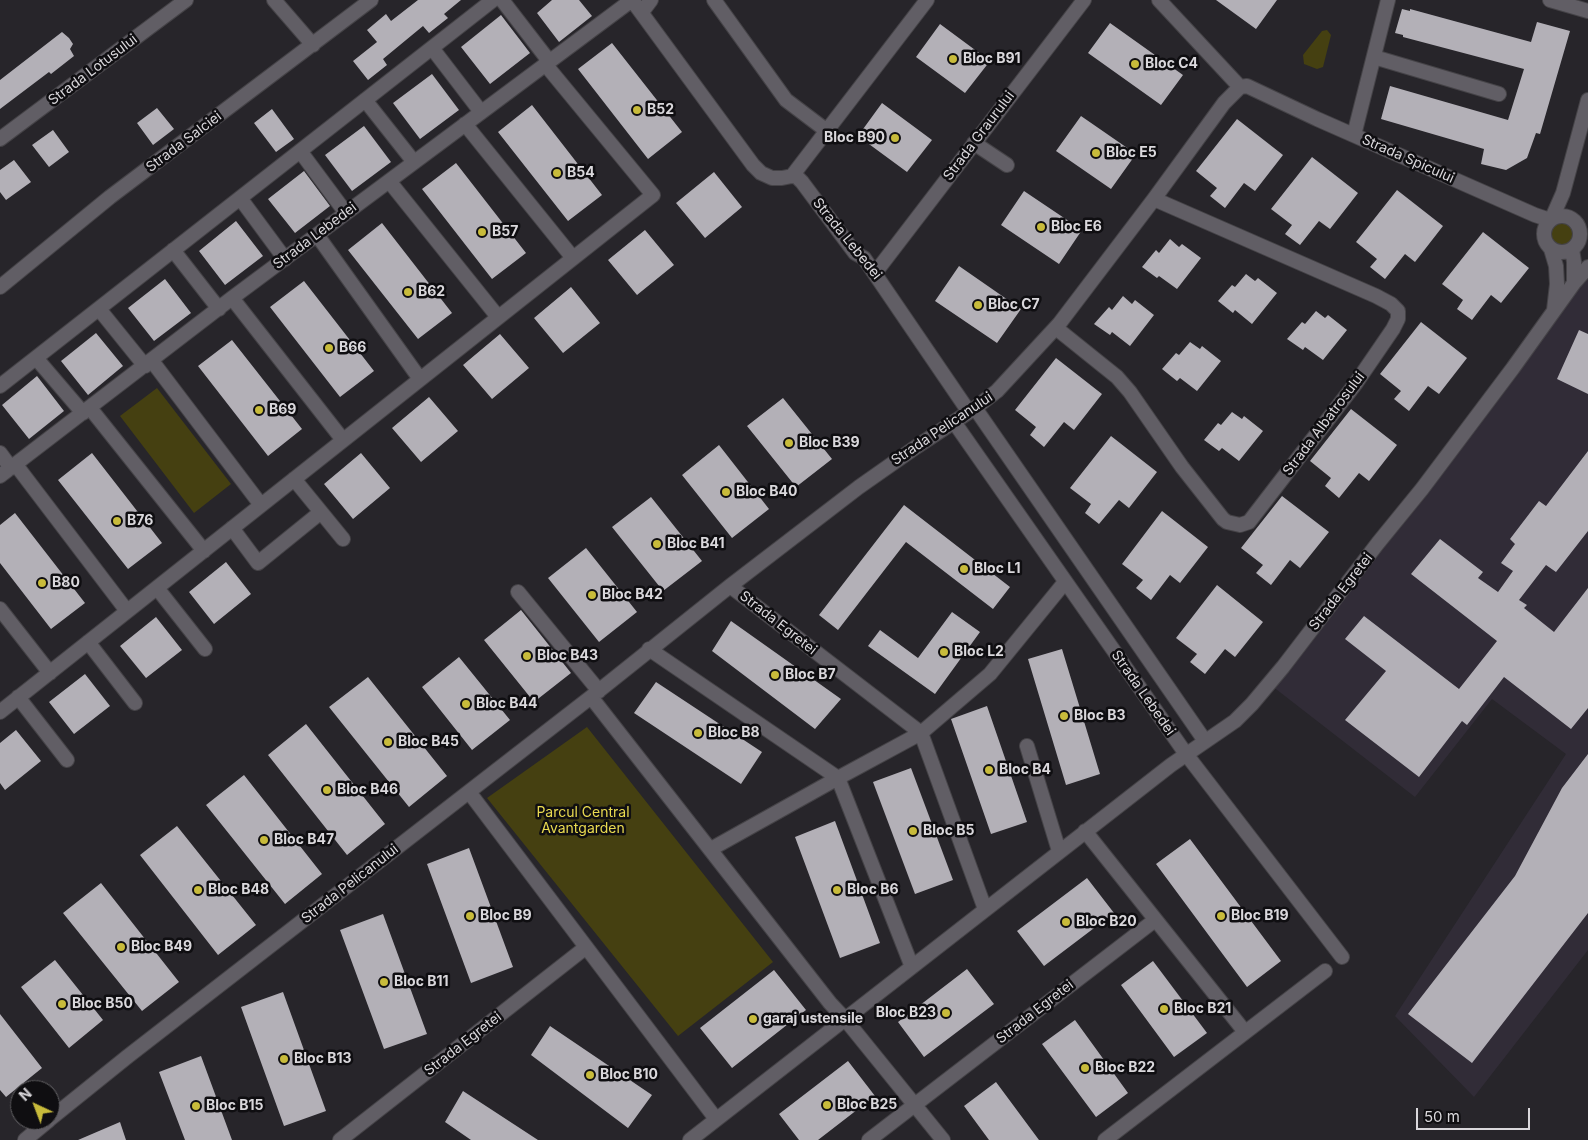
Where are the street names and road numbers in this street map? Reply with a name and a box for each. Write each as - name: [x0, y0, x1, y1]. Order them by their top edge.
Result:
- street label: Strada Lotusului: [45, 31, 141, 109]
- street label: Strada Graurului: [940, 88, 1018, 184]
- street label: Strada Salciei: [143, 108, 225, 176]
- street label: Strada Spicului: [1359, 131, 1457, 187]
- street label: Strada Lebedei: [809, 195, 885, 283]
- street label: Strada Lebedei: [270, 199, 360, 273]
- street label: Strada Albatrosului: [1280, 369, 1368, 479]
- street label: Strada Pelicanului: [888, 389, 996, 469]
- street label: Strada Egretei: [1306, 550, 1376, 634]
- street label: Strada Egretei: [736, 588, 820, 658]
- street label: Strada Lebedei: [1107, 647, 1179, 739]
- street label: Strada Pelicanului: [298, 841, 402, 927]
- street label: Strada Egretei: [993, 977, 1077, 1047]
- street label: Strada Egretei: [421, 1009, 505, 1079]

